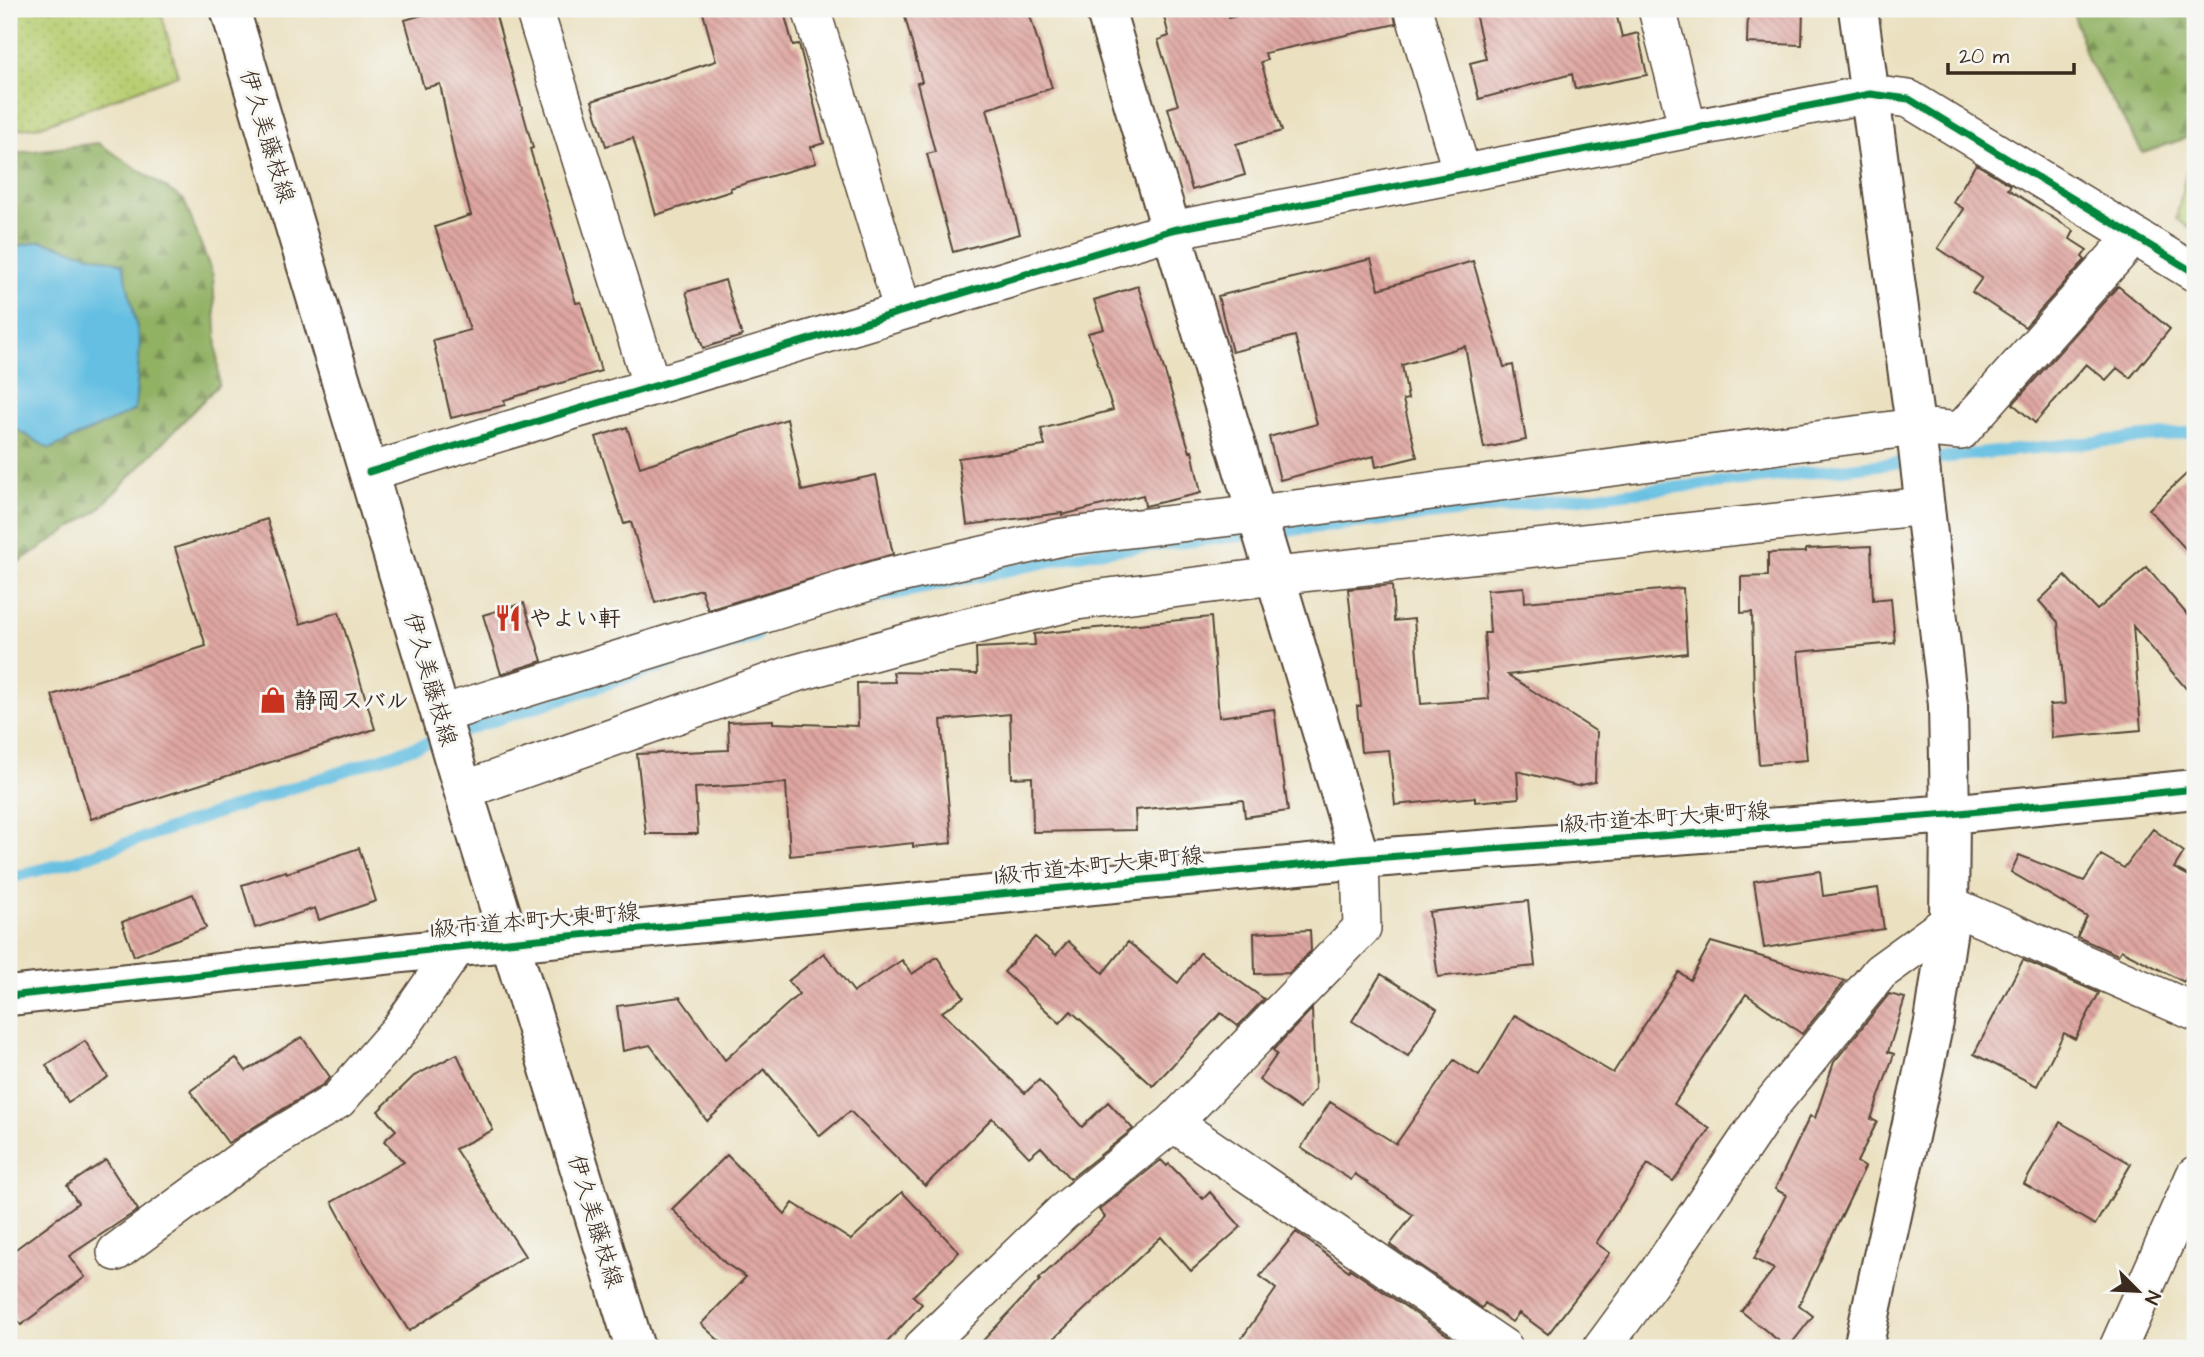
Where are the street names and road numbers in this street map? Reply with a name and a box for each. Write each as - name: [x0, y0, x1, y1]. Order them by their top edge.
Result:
- street label: 伊久美藤枝線: [232, 66, 303, 207]
- street label: 伊久美藤枝線: [396, 609, 464, 750]
- street label: 1級市道本町大東町線: [1559, 795, 1771, 841]
- street label: 1級市道本町大東町線: [993, 839, 1205, 893]
- street label: 1級市道本町大東町線: [429, 896, 641, 946]
- street label: 伊久美藤枝線: [560, 1151, 631, 1292]

